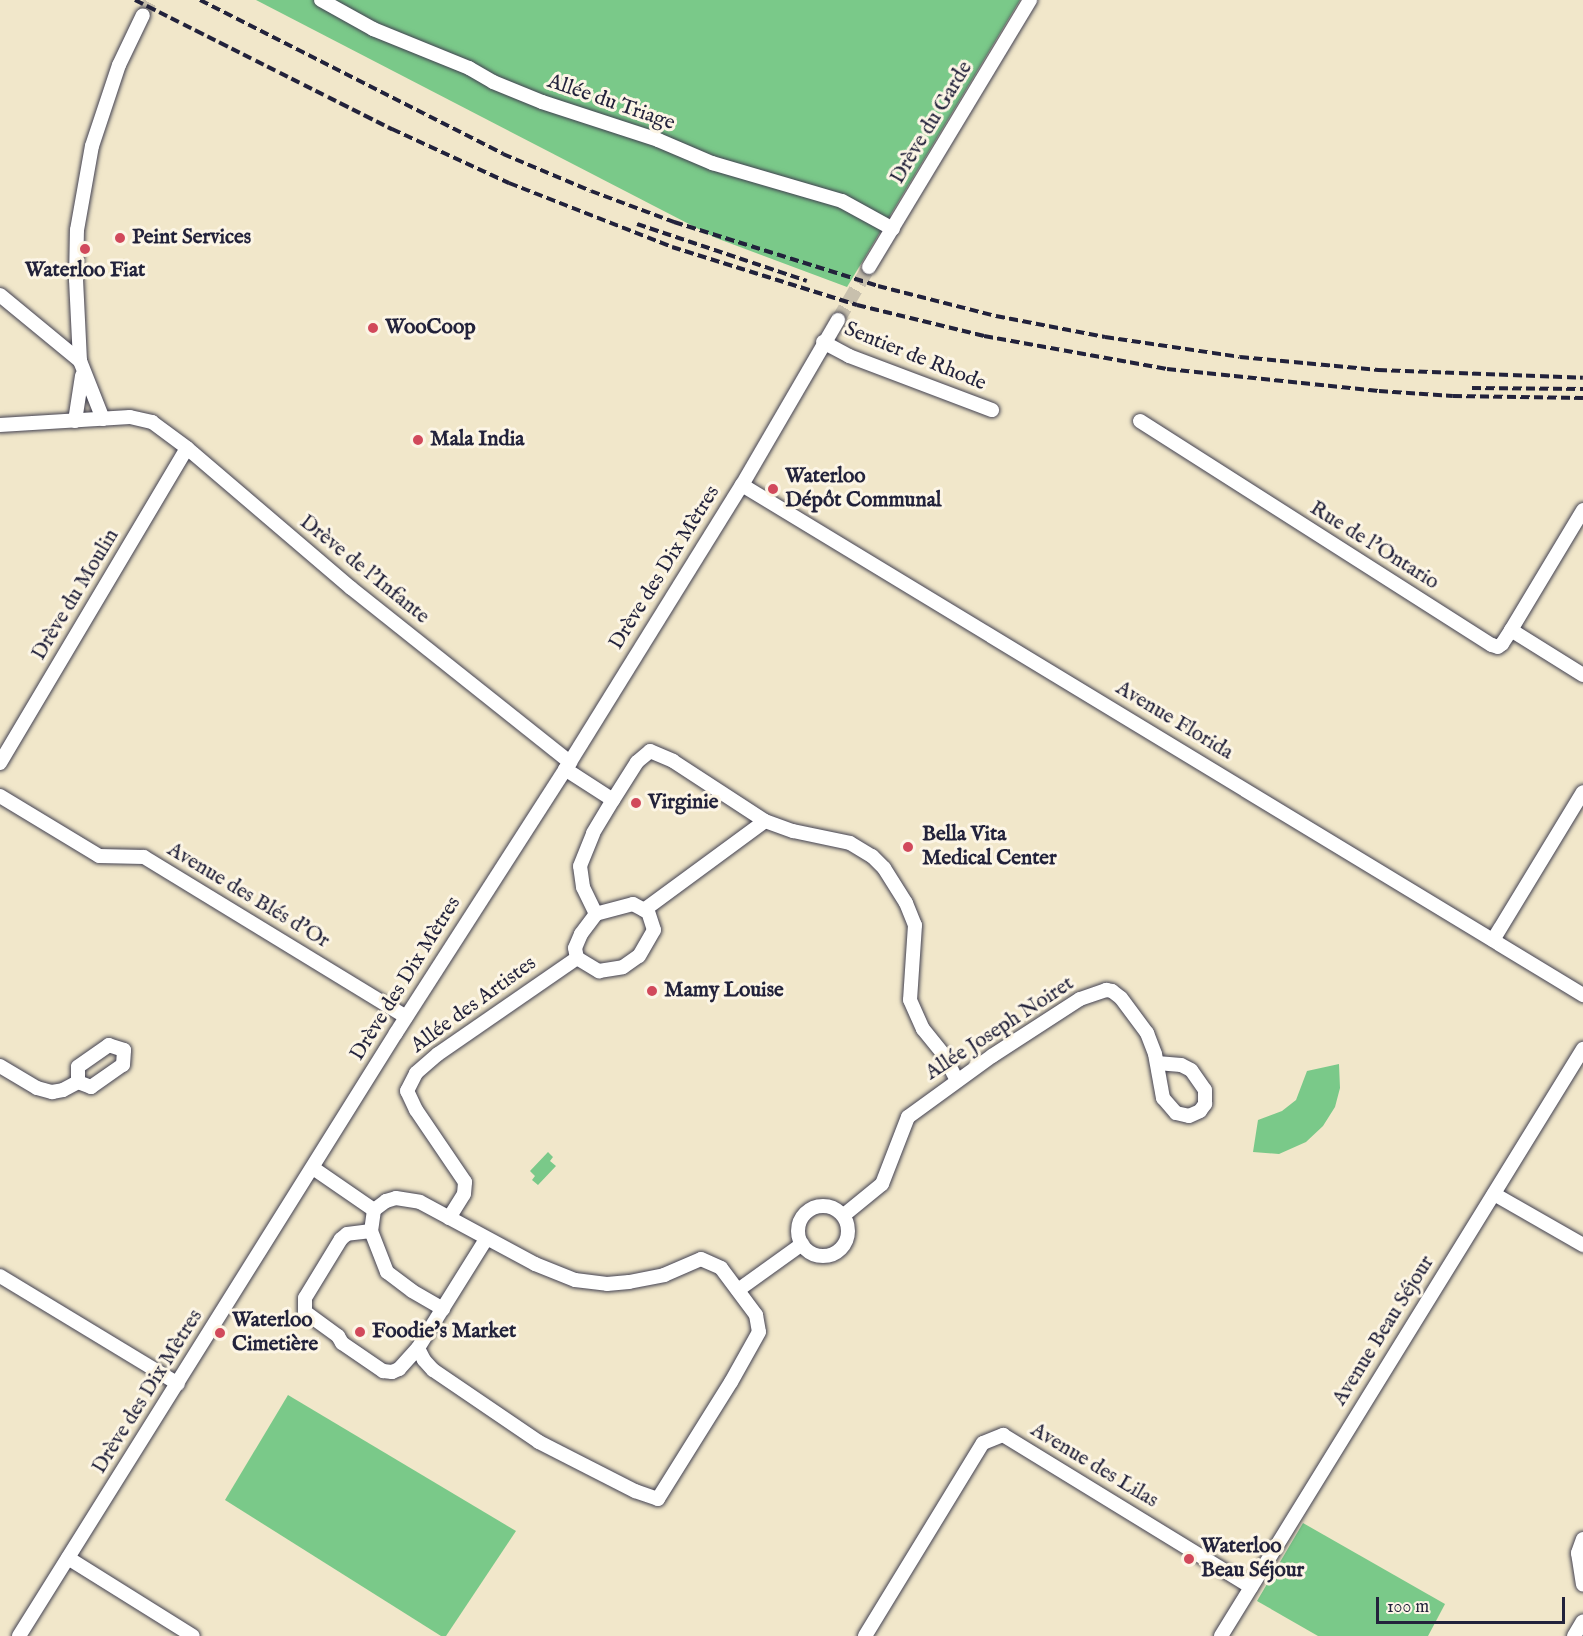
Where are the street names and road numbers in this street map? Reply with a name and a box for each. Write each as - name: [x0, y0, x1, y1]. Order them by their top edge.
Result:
- street label: Drève du Garde: [885, 57, 979, 189]
- street label: Allée du Triage: [544, 69, 678, 137]
- street label: Sentier de Rhode: [840, 317, 990, 397]
- street label: Drève des Dix Mètres: [604, 481, 726, 655]
- street label: Rue de l'Ontario: [1305, 496, 1443, 596]
- street label: Drève de l'Infante: [294, 510, 434, 630]
- street label: Drève du Moulin: [27, 525, 125, 665]
- street label: Avenue Florida: [1111, 676, 1237, 766]
- street label: Avenue des Blés d'Or: [162, 838, 334, 954]
- street label: Drève des Dix Mètres: [345, 892, 467, 1066]
- street label: Allée des Artistes: [406, 951, 542, 1059]
- street label: Allée Joseph Noiret: [921, 972, 1079, 1086]
- street label: Avenue Beau Séjour: [1328, 1251, 1440, 1411]
- street label: Drève des Dix Mètres: [87, 1305, 209, 1479]
- street label: Avenue des Lilas: [1026, 1418, 1162, 1514]

